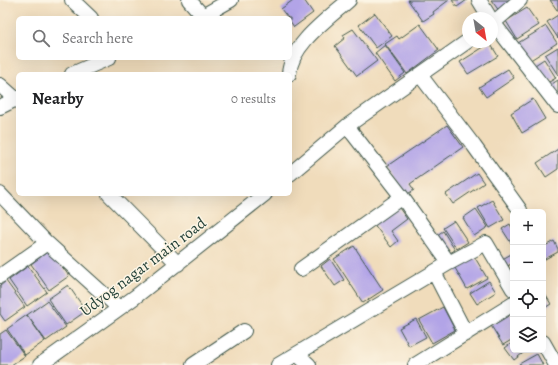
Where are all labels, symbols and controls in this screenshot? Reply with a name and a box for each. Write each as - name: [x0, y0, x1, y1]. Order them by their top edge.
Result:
- north arrow: [462, 12, 498, 48]
- search box: [16, 16, 292, 60]
- icon: search: [30, 27, 52, 49]
- text: Search here: [62, 28, 133, 48]
- text: Nearby: [32, 87, 83, 110]
- text: 0 results: [231, 90, 276, 107]
- map controls: [510, 209, 546, 353]
- button: +: [510, 209, 546, 245]
- street label: Udyog nagar main road: [75, 212, 211, 322]
- button: −: [510, 245, 546, 281]
- button: locate: [510, 281, 546, 317]
- button: layers: [510, 317, 546, 353]

